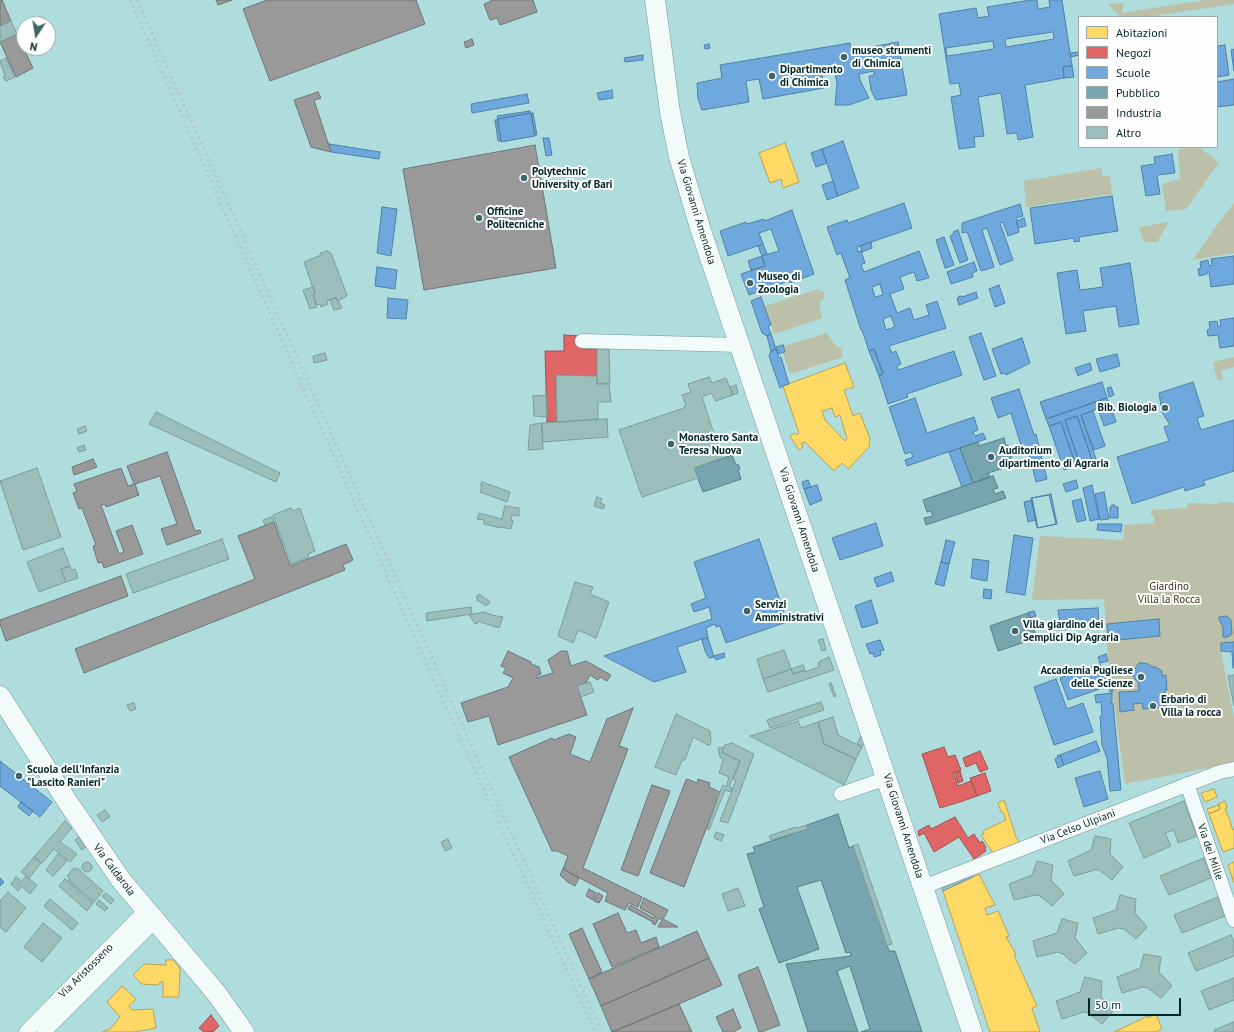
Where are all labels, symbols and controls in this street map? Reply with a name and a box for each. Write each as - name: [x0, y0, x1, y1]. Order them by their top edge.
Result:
- north arrow: [16, 16, 56, 56]
- legend: [1078, 16, 1218, 148]
- text: Abitazioni: [1116, 25, 1168, 40]
- text: N: [29, 39, 39, 54]
- place label: museo strumenti di Chimica: [852, 44, 931, 70]
- text: Negozi: [1116, 45, 1151, 60]
- marker: museo strumenti di Chimica: [839, 52, 849, 62]
- place label: Dipartimento di Chimica: [780, 63, 843, 89]
- text: Scuole: [1116, 65, 1150, 80]
- marker: Dipartimento di Chimica: [767, 71, 777, 81]
- text: Pubblico: [1116, 85, 1160, 100]
- text: Industria: [1116, 105, 1161, 120]
- text: Altro: [1116, 125, 1141, 140]
- street label: Via Giovanni Amendola: [674, 158, 718, 266]
- place label: Polytechnic University of Bari: [532, 165, 613, 191]
- marker: Polytechnic University of Bari: [519, 173, 529, 183]
- place label: Officine Politecniche: [487, 205, 544, 231]
- marker: Officine Politecniche: [474, 213, 484, 223]
- place label: Museo di Zoologia: [758, 270, 800, 296]
- marker: Museo di Zoologia: [745, 278, 755, 288]
- place label: Bib. Biologia: [1097, 401, 1157, 415]
- marker: Bib. Biologia: [1160, 403, 1170, 413]
- place label: Monastero Santa Teresa Nuova: [679, 431, 758, 457]
- marker: Monastero Santa Teresa Nuova: [666, 439, 676, 449]
- place label: Auditorium dipartimento di Agraria: [999, 444, 1109, 470]
- marker: Auditorium dipartimento di Agraria: [986, 452, 996, 462]
- street label: Via Giovanni Amendola: [776, 466, 822, 574]
- park label: Giardino Villa la Rocca: [1138, 580, 1200, 606]
- place label: Servizi Amministrativi: [755, 598, 824, 624]
- marker: Servizi Amministrativi: [742, 606, 752, 616]
- place label: Villa giardino dei Semplici Dip Agraria: [1023, 618, 1119, 644]
- marker: Villa giardino dei Semplici Dip Agraria: [1010, 626, 1020, 636]
- place label: Accademia Pugliese delle Scienze: [1040, 664, 1133, 690]
- marker: Accademia Pugliese delle Scienze: [1136, 672, 1146, 682]
- place label: Erbario di Villa la rocca: [1161, 693, 1221, 719]
- marker: Erbario di Villa la rocca: [1148, 701, 1158, 711]
- place label: Scuola dell'Infanzia "Lascito Ranieri": [27, 763, 119, 789]
- marker: Scuola dell'Infanzia "Lascito Ranieri": [14, 771, 24, 781]
- street label: Via Giovanni Amendola: [880, 772, 926, 880]
- street label: Via Celso Ulpiani: [1039, 807, 1117, 847]
- street label: Via dei Mille: [1194, 822, 1226, 882]
- street label: Via Caldarola: [90, 841, 138, 899]
- street label: Via Aristosseno: [56, 941, 116, 1001]
- scale bar: [1090, 990, 1183, 1016]
- text: 50 m: [1095, 997, 1121, 1012]

